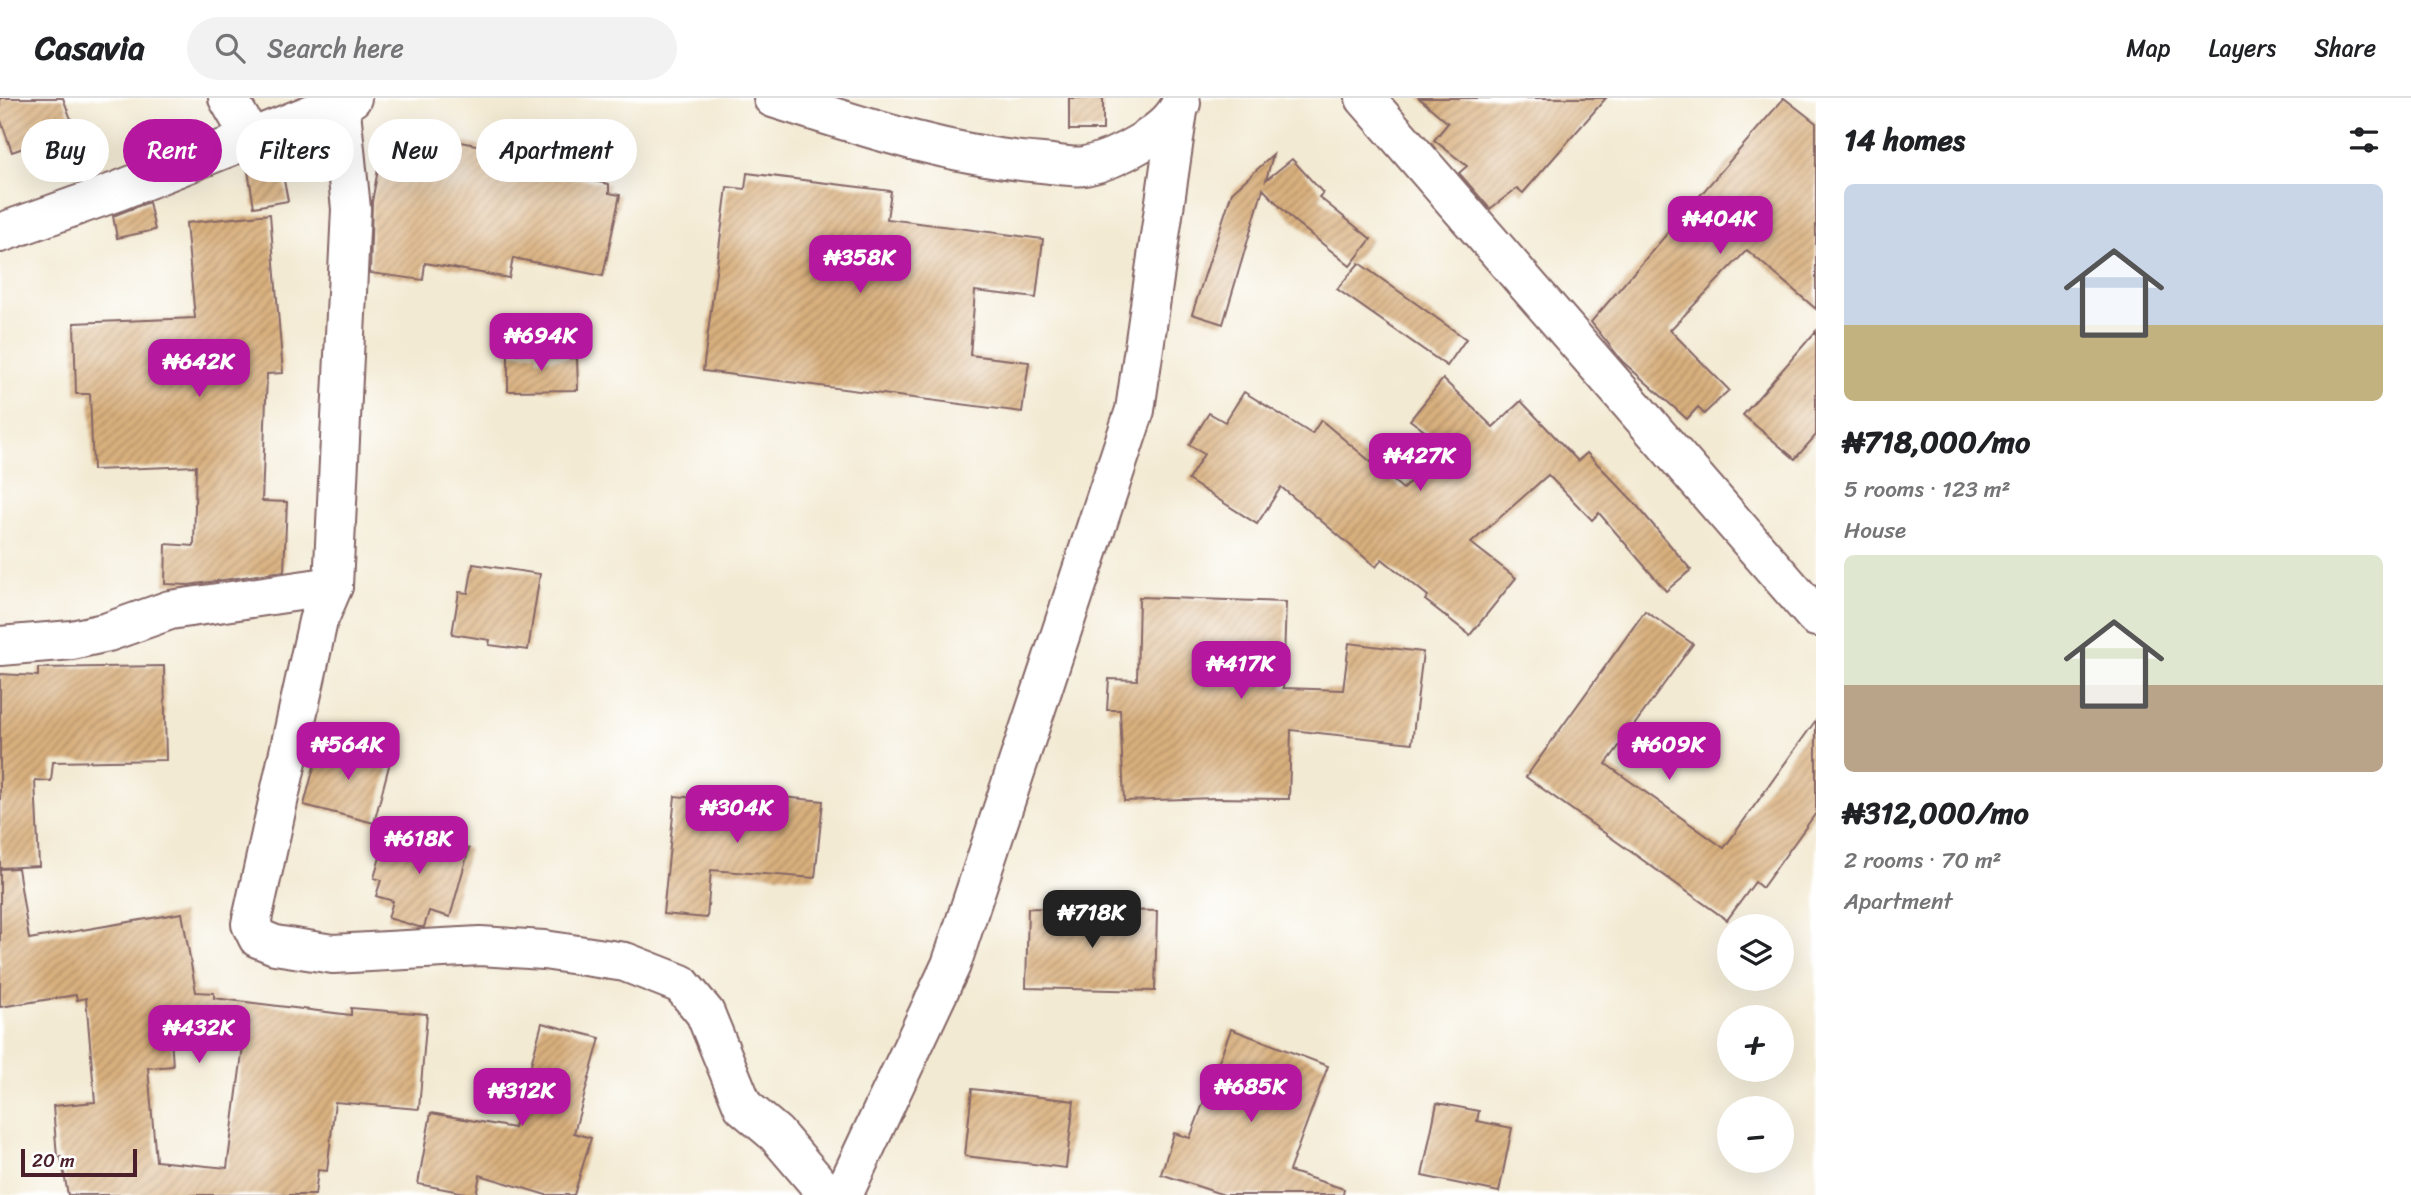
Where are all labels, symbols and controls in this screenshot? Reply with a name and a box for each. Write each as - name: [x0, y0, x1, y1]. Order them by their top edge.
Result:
- search box: [187, 17, 677, 80]
- text: Casavia: [35, 19, 145, 77]
- text: Search here: [267, 25, 404, 71]
- text: Map: [2126, 27, 2171, 69]
- text: Layers: [2209, 27, 2276, 69]
- text: Share: [2314, 27, 2376, 69]
- icon: search: [211, 29, 249, 67]
- text: 14 homes: [1844, 113, 1965, 167]
- chip: Buy: [21, 119, 109, 182]
- chip: Rent: [123, 119, 222, 182]
- chip: Filters: [236, 119, 354, 182]
- chip: New: [368, 119, 462, 182]
- chip: Apartment: [476, 119, 637, 182]
- icon: filters: [2345, 121, 2383, 159]
- pin: ₦404K: [1671, 197, 1769, 256]
- text: ₦404K: [1684, 198, 1756, 239]
- icon: home: [2051, 230, 2177, 356]
- pin: ₦358K: [811, 236, 909, 295]
- text: ₦358K: [825, 237, 895, 278]
- pin: ₦694K: [492, 314, 590, 373]
- text: ₦694K: [506, 315, 576, 356]
- pin: ₦642K: [150, 340, 248, 399]
- text: ₦642K: [164, 341, 234, 382]
- text: ₦718,000/mo: [1844, 415, 2030, 469]
- pin: ₦427K: [1371, 434, 1469, 493]
- text: ₦427K: [1385, 435, 1455, 476]
- text: 5 rooms · 123 m²: [1844, 469, 2011, 510]
- text: House: [1844, 510, 1906, 551]
- icon: home: [2051, 601, 2177, 727]
- pin: ₦417K: [1192, 642, 1290, 701]
- text: ₦417K: [1208, 643, 1274, 684]
- pin: ₦564K: [299, 722, 397, 782]
- pin: ₦609K: [1620, 722, 1718, 782]
- text: ₦564K: [313, 724, 383, 765]
- text: ₦609K: [1633, 724, 1705, 765]
- pin: ₦304K: [688, 786, 786, 845]
- text: ₦312,000/mo: [1844, 786, 2029, 840]
- text: ₦304K: [702, 787, 772, 828]
- pin: ₦618K: [370, 816, 468, 876]
- text: ₦618K: [386, 818, 452, 859]
- text: 2 rooms · 70 m²: [1844, 840, 2002, 881]
- text: Apartment: [1844, 881, 1953, 922]
- pin: ₦718K: [1043, 890, 1141, 950]
- text: ₦718K: [1059, 892, 1125, 933]
- map controls: [1717, 914, 1794, 1173]
- button: layers: [1717, 914, 1794, 991]
- button: +: [1717, 1005, 1794, 1082]
- pin: ₦432K: [150, 1006, 248, 1065]
- text: ₦432K: [164, 1007, 234, 1048]
- pin: ₦685K: [1202, 1065, 1300, 1124]
- text: ₦685K: [1216, 1066, 1286, 1107]
- pin: ₦312K: [473, 1068, 571, 1128]
- text: ₦312K: [489, 1070, 555, 1111]
- button: −: [1717, 1096, 1794, 1173]
- text: 20 m: [32, 1144, 75, 1177]
- scale bar: [21, 1146, 136, 1178]

